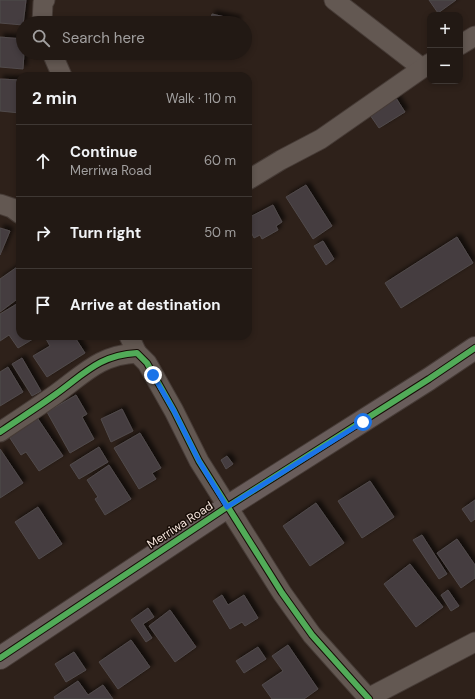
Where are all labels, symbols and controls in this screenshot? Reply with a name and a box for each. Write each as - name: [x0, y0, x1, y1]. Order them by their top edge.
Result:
- map controls: [427, 12, 463, 84]
- button: +: [427, 12, 463, 48]
- search box: [16, 16, 252, 60]
- icon: search: [30, 27, 52, 49]
- text: Search here: [62, 28, 145, 48]
- button: −: [427, 48, 463, 84]
- text: 2 min: [32, 87, 77, 109]
- text: Walk · 110 m: [166, 90, 236, 107]
- text: Continue: [70, 142, 138, 162]
- icon: ahead: [32, 150, 54, 172]
- text: 60 m: [204, 152, 236, 169]
- text: Merriwa Road: [70, 162, 152, 179]
- icon: right: [32, 222, 54, 244]
- text: Turn right: [70, 223, 141, 243]
- text: 50 m: [204, 224, 236, 241]
- icon: arrive: [32, 294, 54, 316]
- text: Arrive at destination: [70, 295, 221, 315]
- route end: [144, 366, 162, 384]
- route start: [354, 413, 372, 431]
- street label: Merriwa Road: [144, 498, 216, 552]

